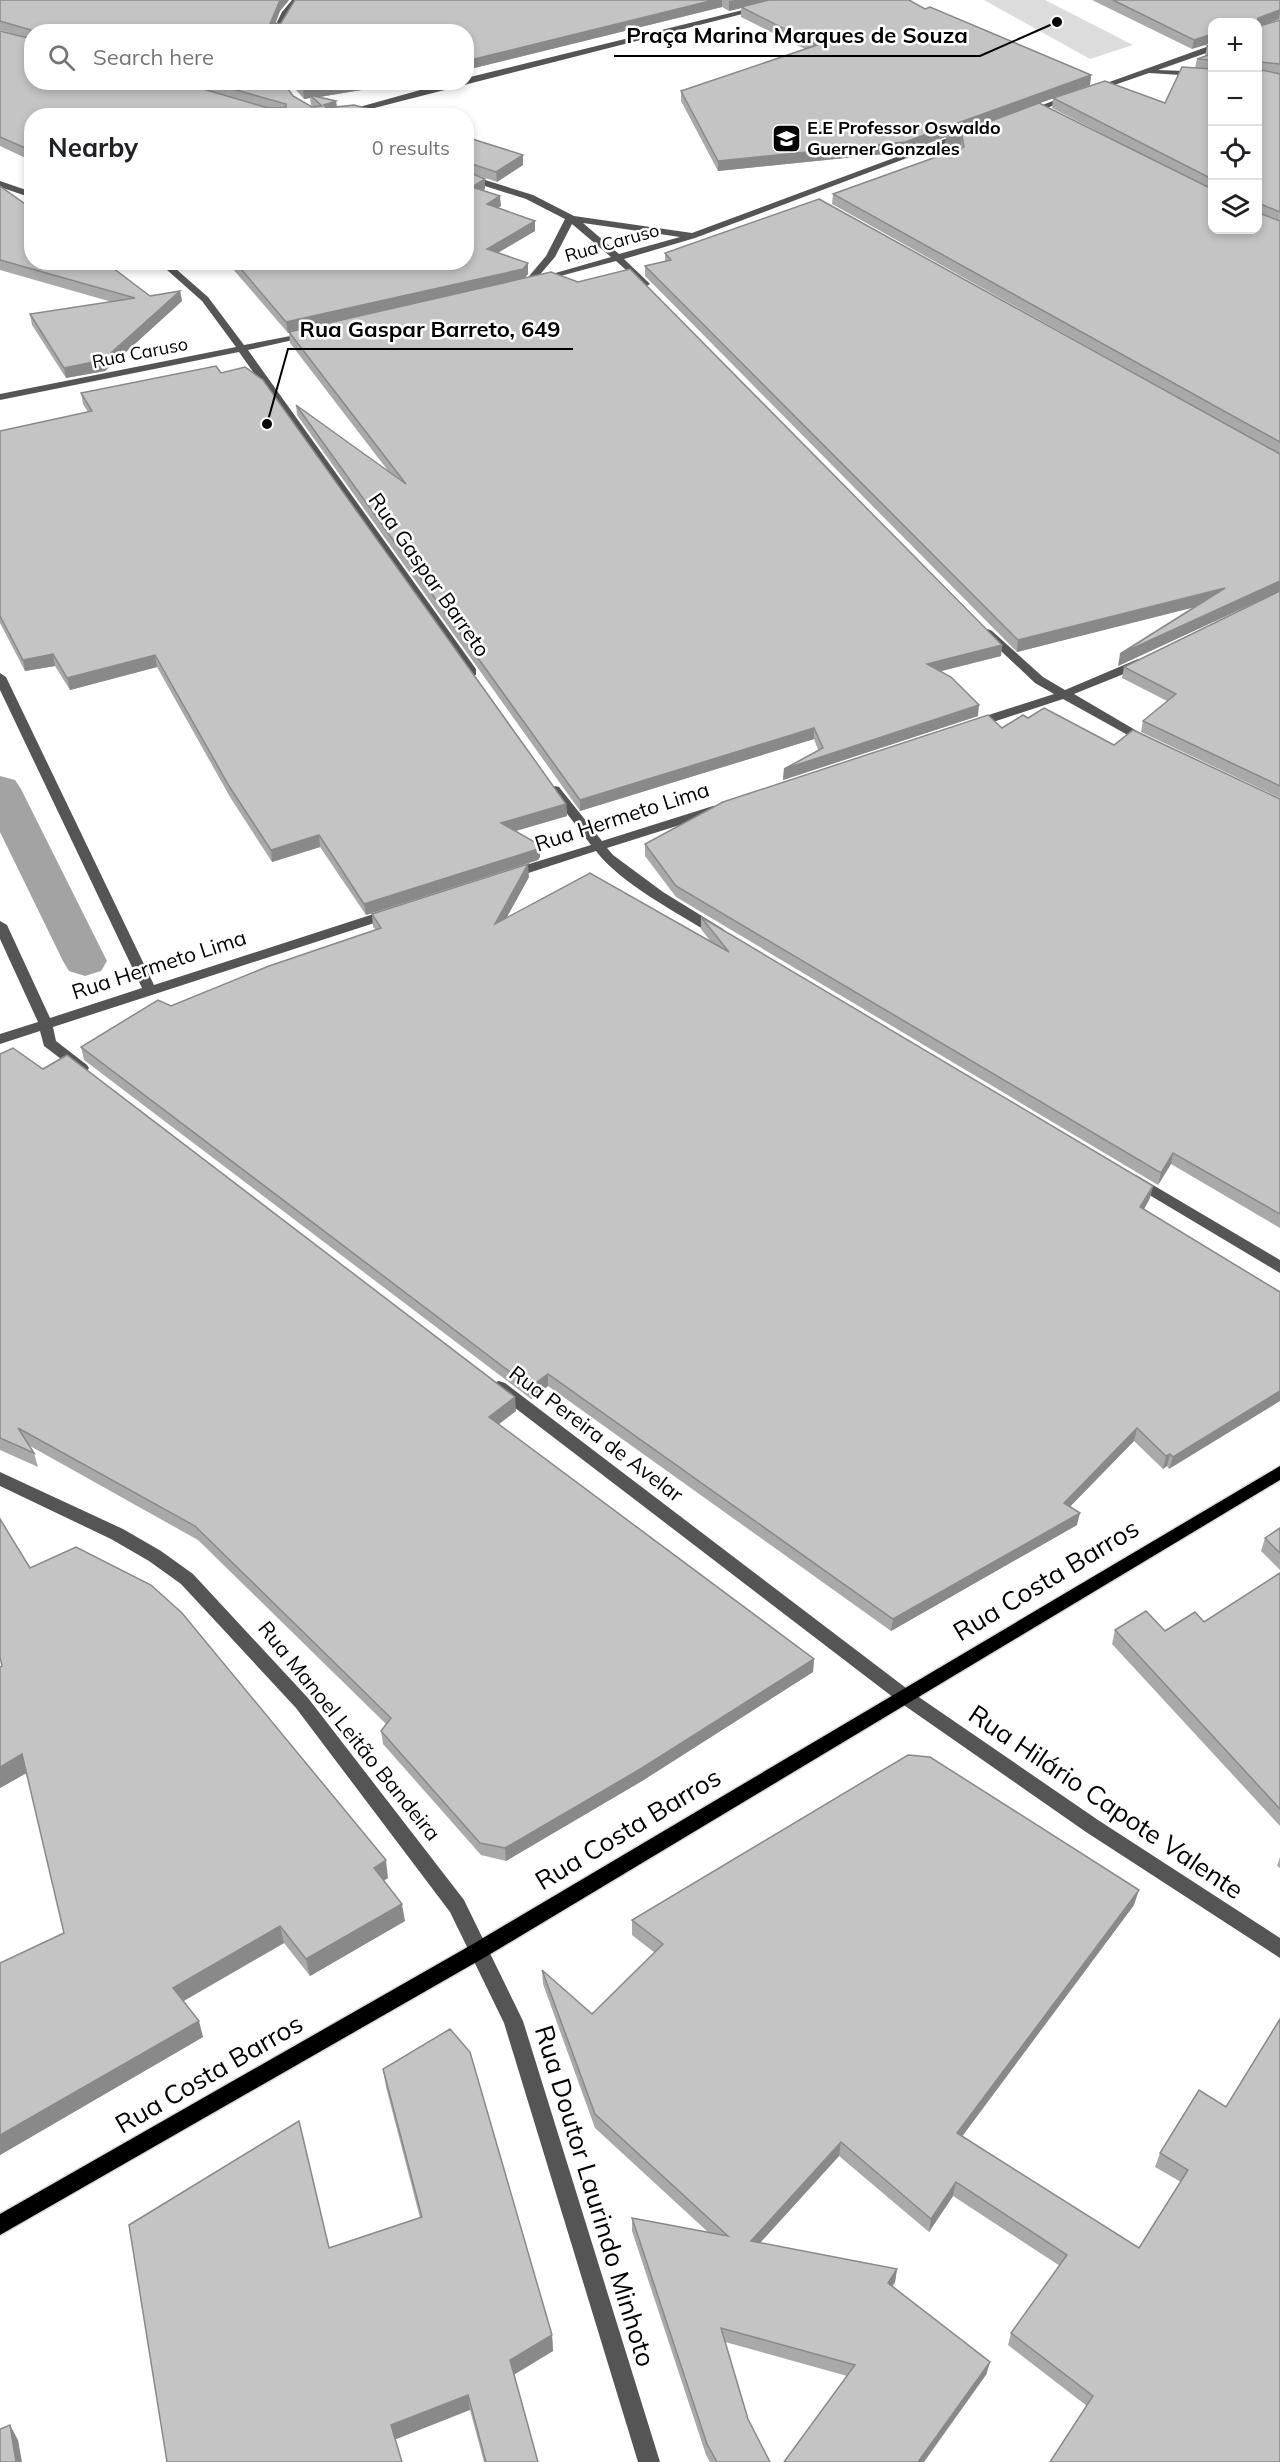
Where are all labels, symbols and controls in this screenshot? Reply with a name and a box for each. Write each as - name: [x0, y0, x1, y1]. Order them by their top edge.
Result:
- callout: Praça Marina Marques de Souza: [614, 16, 980, 56]
- map controls: [1208, 18, 1262, 234]
- button: +: [1208, 18, 1262, 72]
- text: Praça Marina Marques de Souza: [626, 21, 968, 49]
- search box: [24, 24, 474, 90]
- icon: search: [45, 41, 78, 74]
- text: Search here: [93, 43, 214, 71]
- button: −: [1208, 72, 1262, 126]
- place label: E.E Professor Oswaldo Guerner Gonzales: [807, 116, 1001, 160]
- school or university icon: E.E Professor Oswaldo Guerner Gonzales: [770, 122, 802, 154]
- button: locate: [1208, 126, 1262, 180]
- text: Nearby: [48, 131, 138, 164]
- text: 0 results: [372, 135, 450, 160]
- button: layers: [1208, 180, 1262, 234]
- street label: Rua Caruso: [562, 218, 662, 267]
- callout: Rua Gaspar Barreto, 649: [288, 309, 573, 349]
- text: Rua Gaspar Barreto, 649: [299, 315, 561, 343]
- street label: Rua Caruso: [90, 332, 190, 373]
- street label: Rua Gaspar Barreto: [364, 487, 496, 661]
- street label: Rua Hermeto Lima: [531, 776, 712, 857]
- street label: Rua Hermeto Lima: [68, 924, 249, 1005]
- street label: Rua Pereira de Avelar: [505, 1359, 689, 1507]
- street label: Rua Costa Barros: [947, 1511, 1145, 1648]
- street label: Rua Manoel Leitão Bandeira: [253, 1615, 446, 1845]
- street label: Rua Hilário Capote Valente: [962, 1697, 1250, 1906]
- street label: Rua Costa Barros: [529, 1760, 727, 1897]
- street label: Rua Costa Barros: [109, 2007, 308, 2141]
- street label: Rua Doutor Laurindo Minhoto: [528, 2021, 663, 2370]

